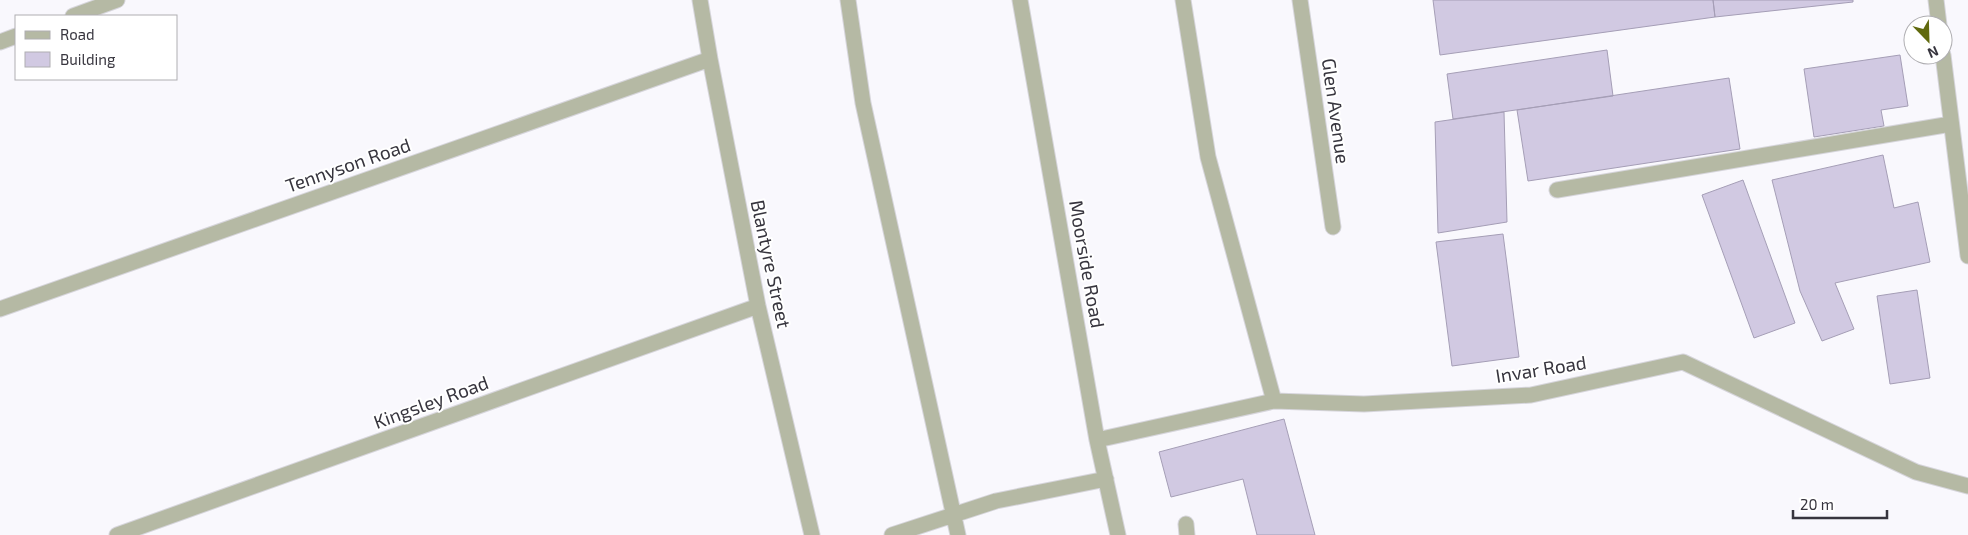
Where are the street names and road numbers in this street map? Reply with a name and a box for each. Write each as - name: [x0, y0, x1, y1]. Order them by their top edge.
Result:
- street label: Glen Avenue: [1318, 57, 1355, 165]
- street label: Tennyson Road: [282, 132, 413, 197]
- street label: Blantyre Street: [747, 198, 796, 330]
- street label: Moorside Road: [1065, 198, 1110, 330]
- street label: Invar Road: [1494, 350, 1588, 387]
- street label: Kingsley Road: [370, 370, 491, 433]

